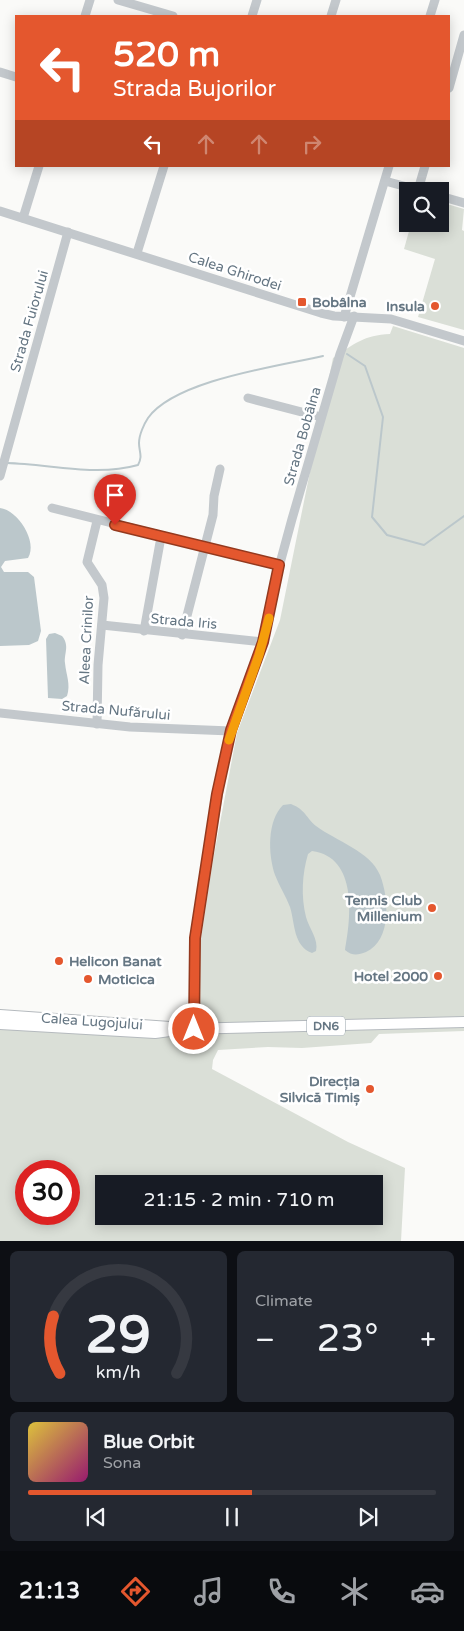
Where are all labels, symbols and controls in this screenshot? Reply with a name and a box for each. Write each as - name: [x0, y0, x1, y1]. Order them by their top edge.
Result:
- text: 520 m: [113, 34, 220, 76]
- icon: left: [30, 35, 95, 100]
- text: Strada Bujorilor: [113, 76, 276, 102]
- icon: left: [139, 130, 167, 158]
- icon: ahead: [192, 130, 220, 158]
- icon: ahead: [245, 130, 273, 158]
- icon: right: [298, 130, 326, 158]
- map controls: [399, 182, 449, 232]
- button: search: [399, 182, 449, 232]
- street label: Calea Ghirodei: [186, 248, 284, 295]
- street label: Strada Fuiorului: [7, 268, 52, 374]
- place label: Bobâlna: [312, 294, 367, 311]
- marker: Bobâlna: [296, 296, 308, 308]
- place label: Insula: [386, 298, 425, 315]
- marker: Insula: [429, 300, 441, 312]
- street label: Strada Bobâlna: [280, 385, 325, 487]
- pin: [94, 474, 136, 525]
- icon: arrive: [101, 481, 129, 509]
- street label: Aleea Crinilor: [76, 594, 97, 685]
- street label: Strada Iris: [150, 610, 218, 633]
- street label: Strada Nufărului: [61, 697, 171, 724]
- place label: Tennis Club Millenium: [344, 892, 422, 925]
- marker: Tennis Club Millenium: [426, 902, 438, 914]
- place label: Helicon Banat: [69, 953, 162, 970]
- marker: Helicon Banat: [53, 955, 65, 967]
- place label: Hotel 2000: [354, 968, 428, 985]
- marker: Hotel 2000: [432, 970, 444, 982]
- place label: Moticica: [98, 971, 155, 988]
- marker: Moticica: [82, 973, 94, 985]
- position arrow: [167, 1002, 219, 1054]
- street label: Calea Lugojului: [40, 1009, 143, 1034]
- road number: DN6: [307, 1016, 345, 1036]
- place label: Direcția Silvică Timiș: [280, 1073, 360, 1106]
- marker: Direcția Silvică Timiș: [364, 1083, 376, 1095]
- speed limit sign: 30: [15, 1160, 80, 1225]
- text: 21:15 · 2 min · 710 m: [143, 1189, 335, 1211]
- text: Climate: [255, 1291, 313, 1311]
- text: 29: [86, 1304, 151, 1367]
- text: 23°: [317, 1316, 379, 1362]
- text: −: [255, 1323, 275, 1357]
- text: +: [420, 1323, 436, 1357]
- text: km/h: [96, 1362, 141, 1383]
- text: Blue Orbit: [103, 1431, 195, 1453]
- text: Sona: [103, 1453, 141, 1473]
- icon: previous: [82, 1503, 110, 1531]
- icon: pause: [218, 1503, 246, 1531]
- icon: next: [354, 1503, 382, 1531]
- icon: directions: [118, 1574, 153, 1609]
- icon: music: [191, 1574, 226, 1609]
- icon: phone: [264, 1574, 299, 1609]
- icon: climate: [337, 1574, 372, 1609]
- icon: car: [410, 1574, 445, 1609]
- text: 21:13: [19, 1578, 80, 1604]

